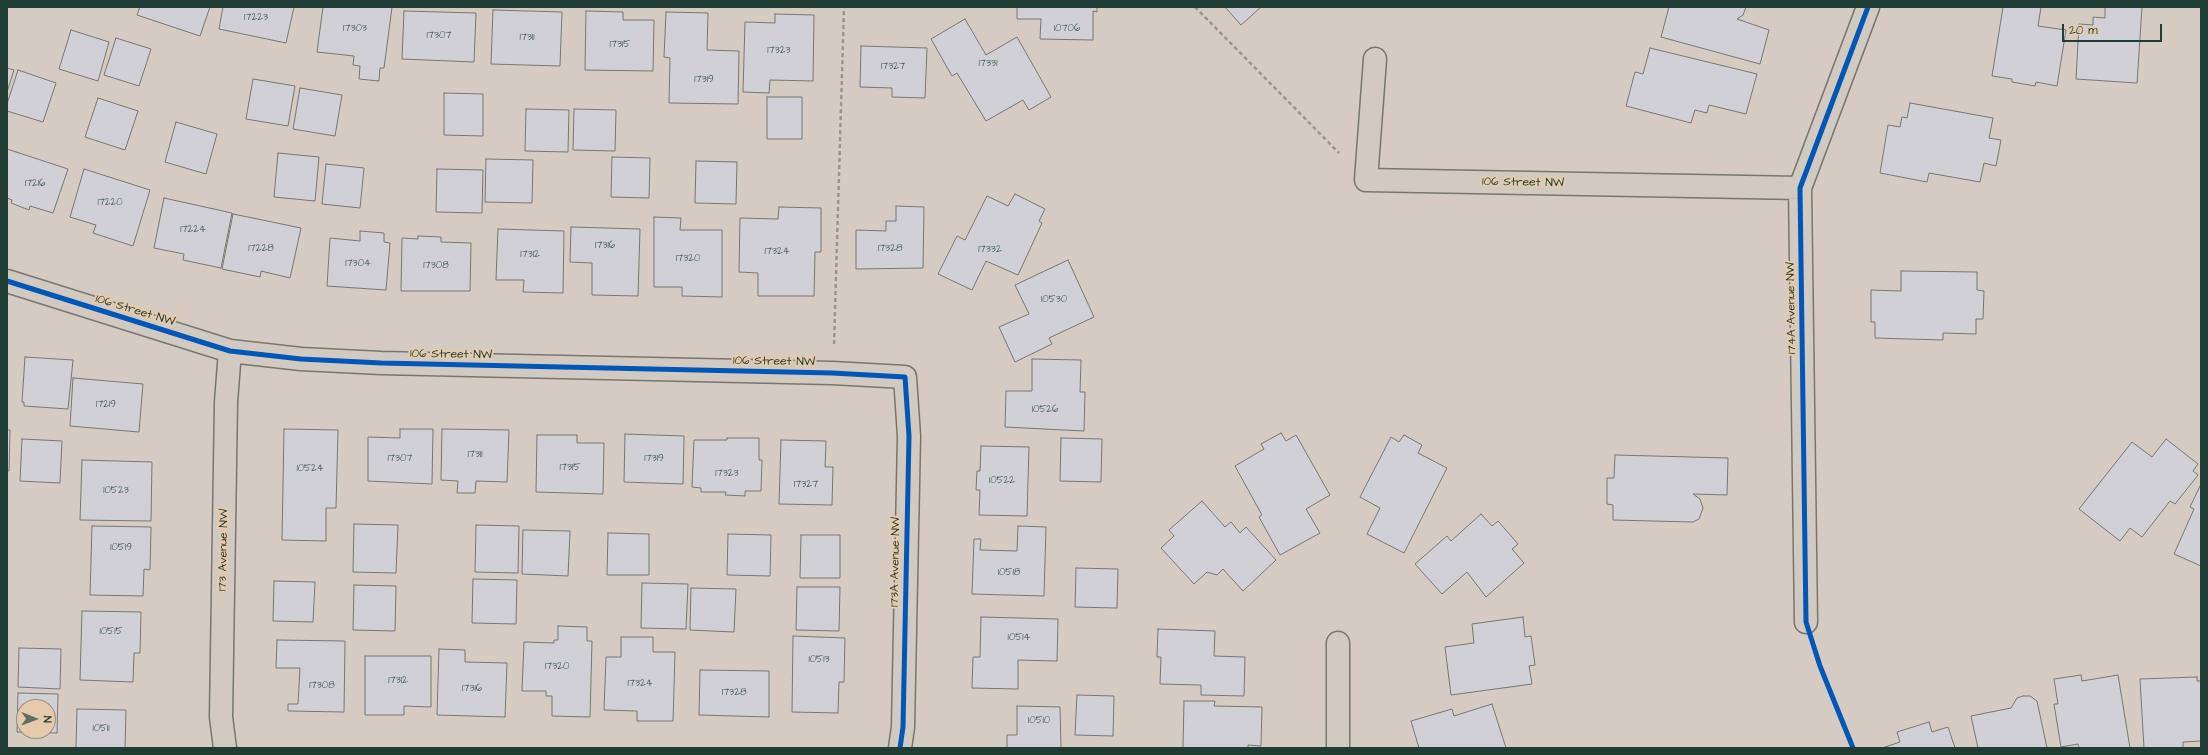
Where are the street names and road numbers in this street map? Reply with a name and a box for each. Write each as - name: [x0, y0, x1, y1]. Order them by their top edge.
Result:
- street label: 106 Street NW: [1482, 175, 1564, 191]
- street label: 174A Avenue NW: [1784, 262, 1800, 354]
- street label: 106 Street NW: [94, 292, 176, 330]
- street label: 106 Street NW: [410, 347, 492, 363]
- street label: 106 Street NW: [733, 354, 815, 370]
- street label: 173 Avenue NW: [216, 509, 232, 591]
- street label: 173A Avenue NW: [888, 517, 904, 607]

